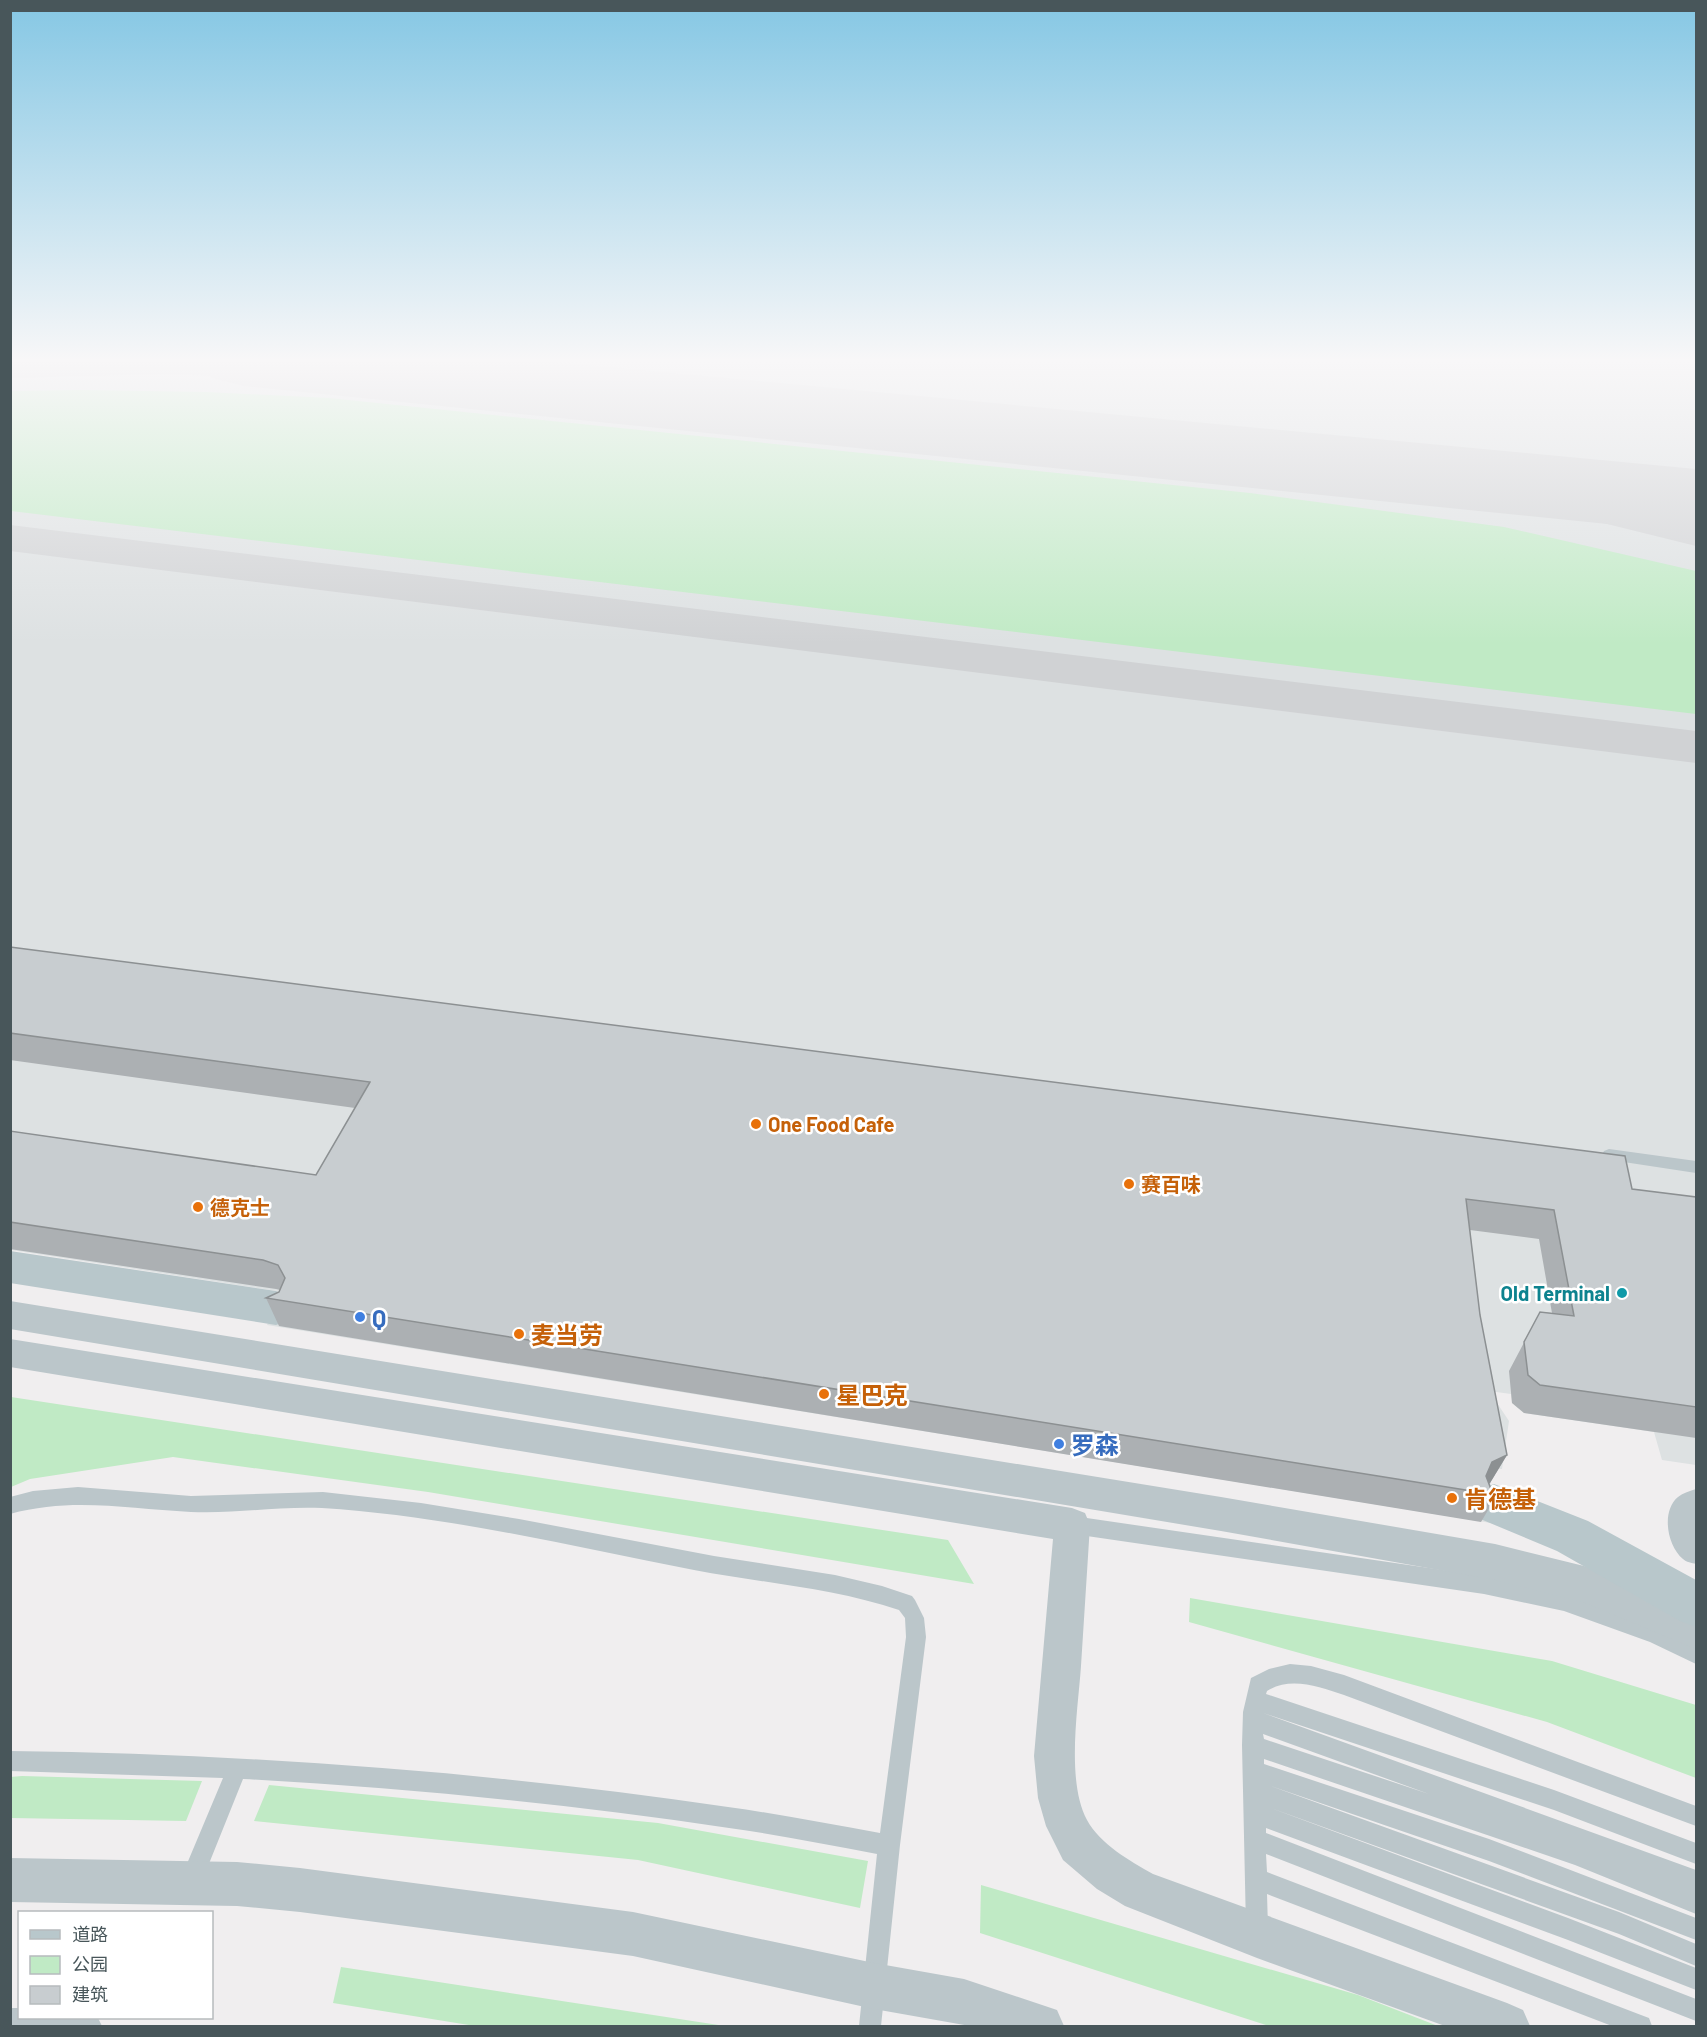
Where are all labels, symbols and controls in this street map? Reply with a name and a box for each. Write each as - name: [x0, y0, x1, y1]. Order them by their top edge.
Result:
- place label: One Food Cafe: [768, 1112, 894, 1136]
- marker: One Food Cafe: [749, 1117, 763, 1131]
- place label: 赛百味: [1141, 1172, 1201, 1196]
- marker: 赛百味: [1122, 1177, 1136, 1191]
- place label: 德克士: [210, 1195, 270, 1219]
- marker: 德克士: [191, 1200, 205, 1214]
- place label: Old Terminal: [1501, 1281, 1610, 1305]
- marker: Old Terminal: [1615, 1286, 1629, 1300]
- place label: Q: [372, 1303, 386, 1332]
- marker: Q: [353, 1310, 367, 1324]
- place label: 麦当劳: [531, 1320, 603, 1349]
- marker: 麦当劳: [512, 1327, 526, 1341]
- place label: 星巴克: [836, 1380, 908, 1409]
- marker: 星巴克: [817, 1387, 831, 1401]
- place label: 罗森: [1071, 1430, 1119, 1459]
- marker: 罗森: [1052, 1437, 1066, 1451]
- place label: 肯德基: [1464, 1484, 1536, 1513]
- marker: 肯德基: [1445, 1491, 1459, 1505]
- legend: [18, 1911, 213, 2019]
- text: 道路: [72, 1923, 108, 1945]
- text: 公园: [72, 1953, 108, 1975]
- text: 建筑: [72, 1983, 108, 2005]

